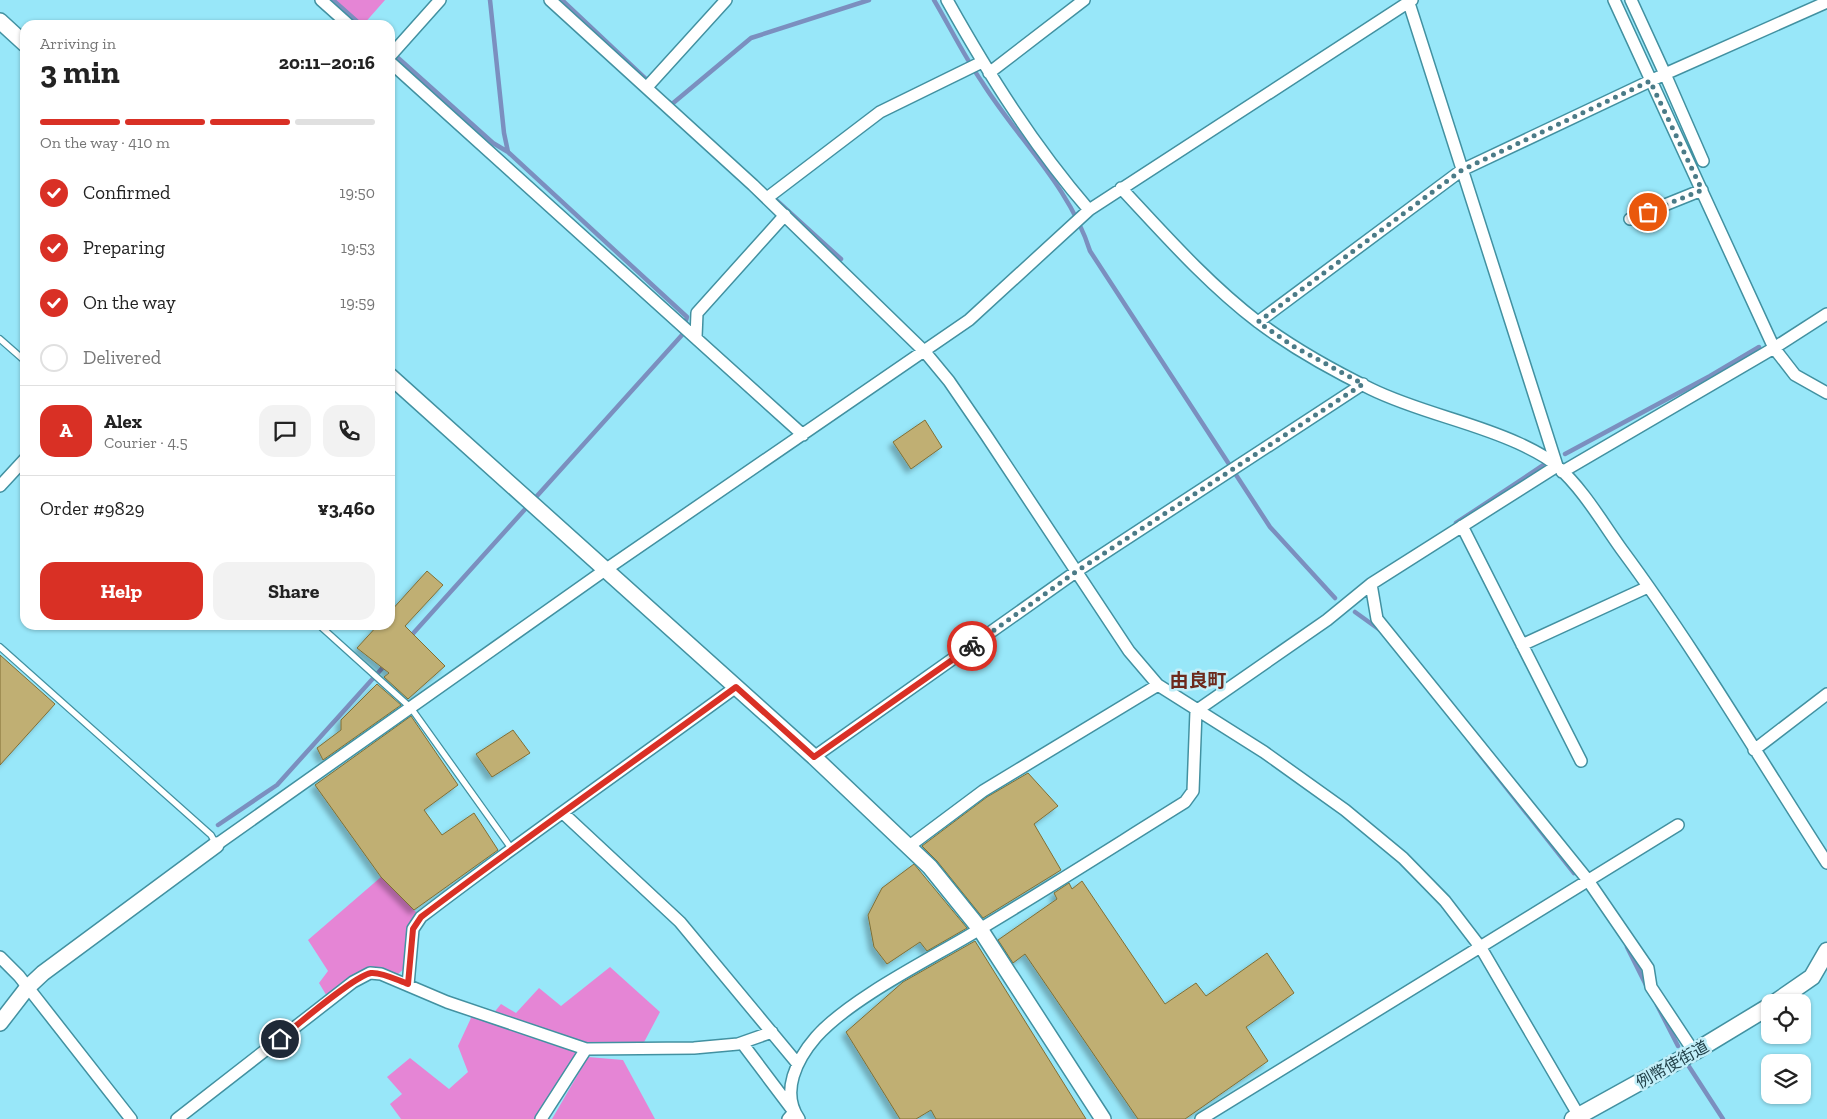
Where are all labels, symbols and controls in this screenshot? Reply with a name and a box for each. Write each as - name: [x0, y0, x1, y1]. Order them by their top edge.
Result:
- text: Arriving in: [40, 34, 116, 53]
- text: 20:11–20:16: [279, 51, 375, 74]
- text: 3 min: [40, 53, 120, 91]
- text: On the way · 410 m: [40, 133, 170, 152]
- icon: check: [40, 179, 68, 207]
- text: Confirmed: [83, 181, 170, 204]
- text: 19:50: [339, 183, 375, 202]
- pin: [1627, 191, 1669, 233]
- icon: bag: [1634, 198, 1662, 226]
- icon: check: [40, 234, 68, 262]
- text: Preparing: [83, 236, 165, 259]
- text: 19:53: [341, 238, 375, 257]
- icon: check: [40, 289, 68, 317]
- text: On the way: [83, 291, 176, 314]
- text: 19:59: [340, 293, 375, 312]
- text: Delivered: [83, 346, 161, 369]
- button: chat: [259, 405, 311, 457]
- button: phone: [323, 405, 375, 457]
- text: Alex: [104, 410, 142, 433]
- text: A: [59, 419, 73, 442]
- text: Courier · 4.5: [104, 433, 188, 452]
- text: Order #9829: [40, 497, 145, 520]
- text: ¥3,460: [317, 497, 375, 520]
- button: Help: [40, 562, 203, 620]
- button: Share: [213, 562, 375, 620]
- courier: [947, 621, 997, 671]
- icon: bike: [958, 632, 986, 660]
- district label: 由良町: [1169, 669, 1227, 692]
- map controls: [1761, 994, 1811, 1104]
- button: locate: [1761, 994, 1811, 1044]
- pin: [259, 1018, 301, 1060]
- icon: home: [266, 1025, 294, 1053]
- street label: 例幣使街道: [1633, 1037, 1712, 1092]
- button: layers: [1761, 1054, 1811, 1104]

